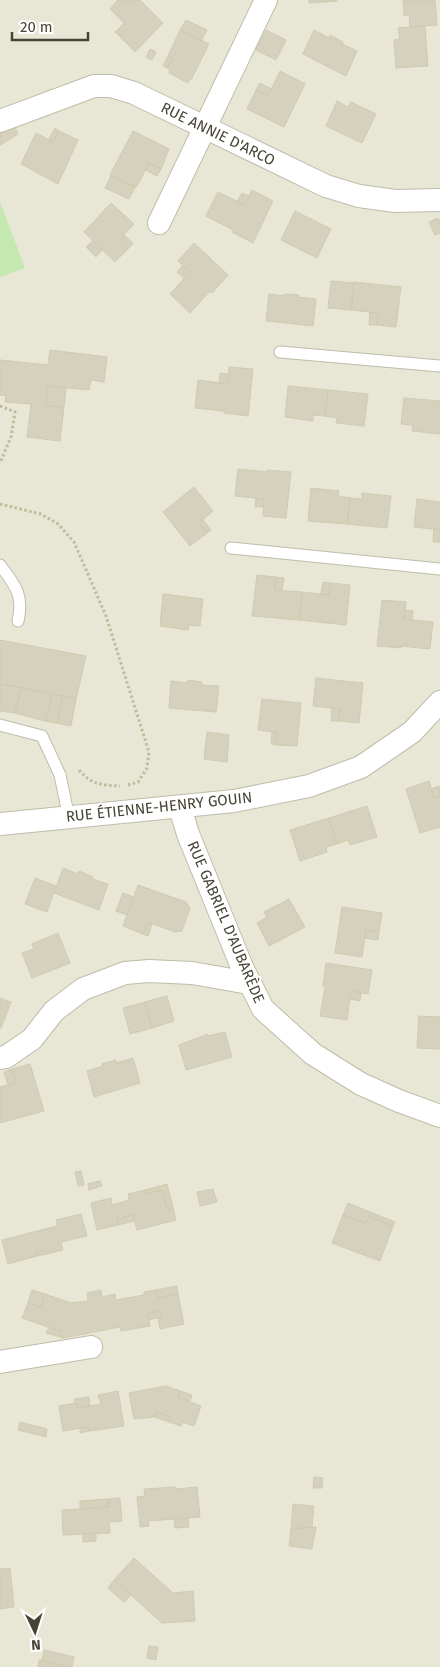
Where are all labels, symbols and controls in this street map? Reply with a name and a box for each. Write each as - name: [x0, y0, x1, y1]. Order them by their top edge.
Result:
- scale bar: [12, 10, 89, 42]
- text: 20 m: [20, 18, 53, 36]
- street label: RUE ANNIE D'ARCO: [158, 99, 278, 169]
- street label: RUE ÉTIENNE-HENRY GOUIN: [65, 788, 253, 826]
- street label: RUE GABRIEL D'AUBARÈDE: [184, 838, 268, 1006]
- north arrow: [10, 1607, 60, 1657]
- text: N: [31, 1636, 41, 1653]

